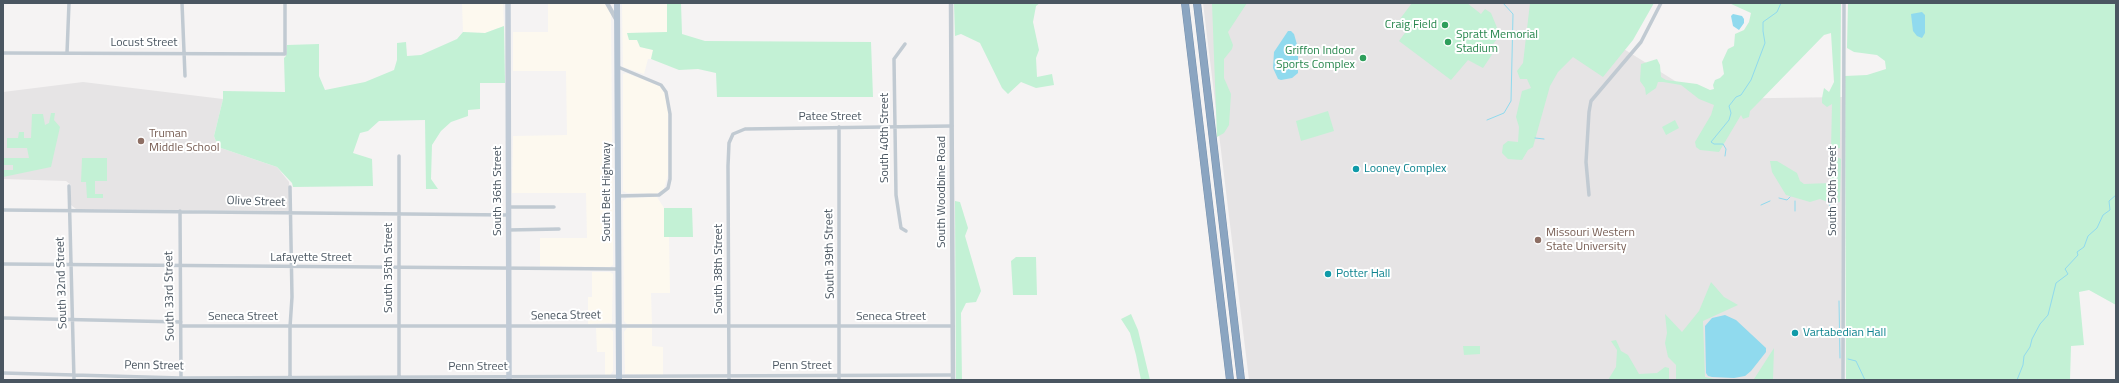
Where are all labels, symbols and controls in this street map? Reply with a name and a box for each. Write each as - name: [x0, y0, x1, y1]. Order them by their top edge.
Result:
- place label: Craig Field: [1385, 18, 1437, 32]
- marker: Craig Field: [1440, 20, 1450, 30]
- place label: Spratt Memorial Stadium: [1456, 28, 1538, 56]
- street label: Locust Street: [111, 36, 177, 50]
- marker: Spratt Memorial Stadium: [1443, 37, 1453, 47]
- place label: Griffon Indoor Sports Complex: [1276, 44, 1355, 72]
- marker: Griffon Indoor Sports Complex: [1358, 53, 1368, 63]
- street label: South 40th Street: [878, 93, 892, 183]
- street label: Patee Street: [799, 110, 861, 124]
- place label: Truman Middle School: [149, 127, 219, 155]
- marker: Truman Middle School: [136, 136, 146, 146]
- street label: South Woodbine Road: [935, 136, 949, 248]
- street label: South Belt Highway: [600, 142, 614, 242]
- street label: South 36th Street: [491, 146, 505, 236]
- street label: South 50th Street: [1826, 146, 1840, 236]
- place label: Looney Complex: [1364, 162, 1446, 176]
- marker: Looney Complex: [1351, 164, 1361, 174]
- street label: Olive Street: [226, 194, 286, 210]
- street label: South 39th Street: [822, 209, 838, 299]
- street label: South 35th Street: [382, 223, 396, 313]
- street label: South 38th Street: [712, 224, 726, 314]
- place label: Missouri Western State University: [1546, 226, 1635, 254]
- marker: Missouri Western State University: [1533, 235, 1543, 245]
- street label: South 32nd Street: [53, 237, 71, 329]
- street label: South 33rd Street: [162, 251, 178, 341]
- street label: Lafayette Street: [270, 251, 352, 265]
- place label: Potter Hall: [1336, 267, 1390, 281]
- marker: Potter Hall: [1323, 269, 1333, 279]
- street label: Seneca Street: [531, 308, 601, 324]
- street label: Seneca Street: [208, 310, 278, 324]
- street label: Seneca Street: [856, 310, 926, 324]
- place label: Vartabedian Hall: [1803, 326, 1886, 340]
- marker: Vartabedian Hall: [1790, 328, 1800, 338]
- street label: Penn Street: [124, 358, 184, 374]
- street label: Penn Street: [772, 359, 832, 373]
- street label: Penn Street: [448, 360, 508, 374]

